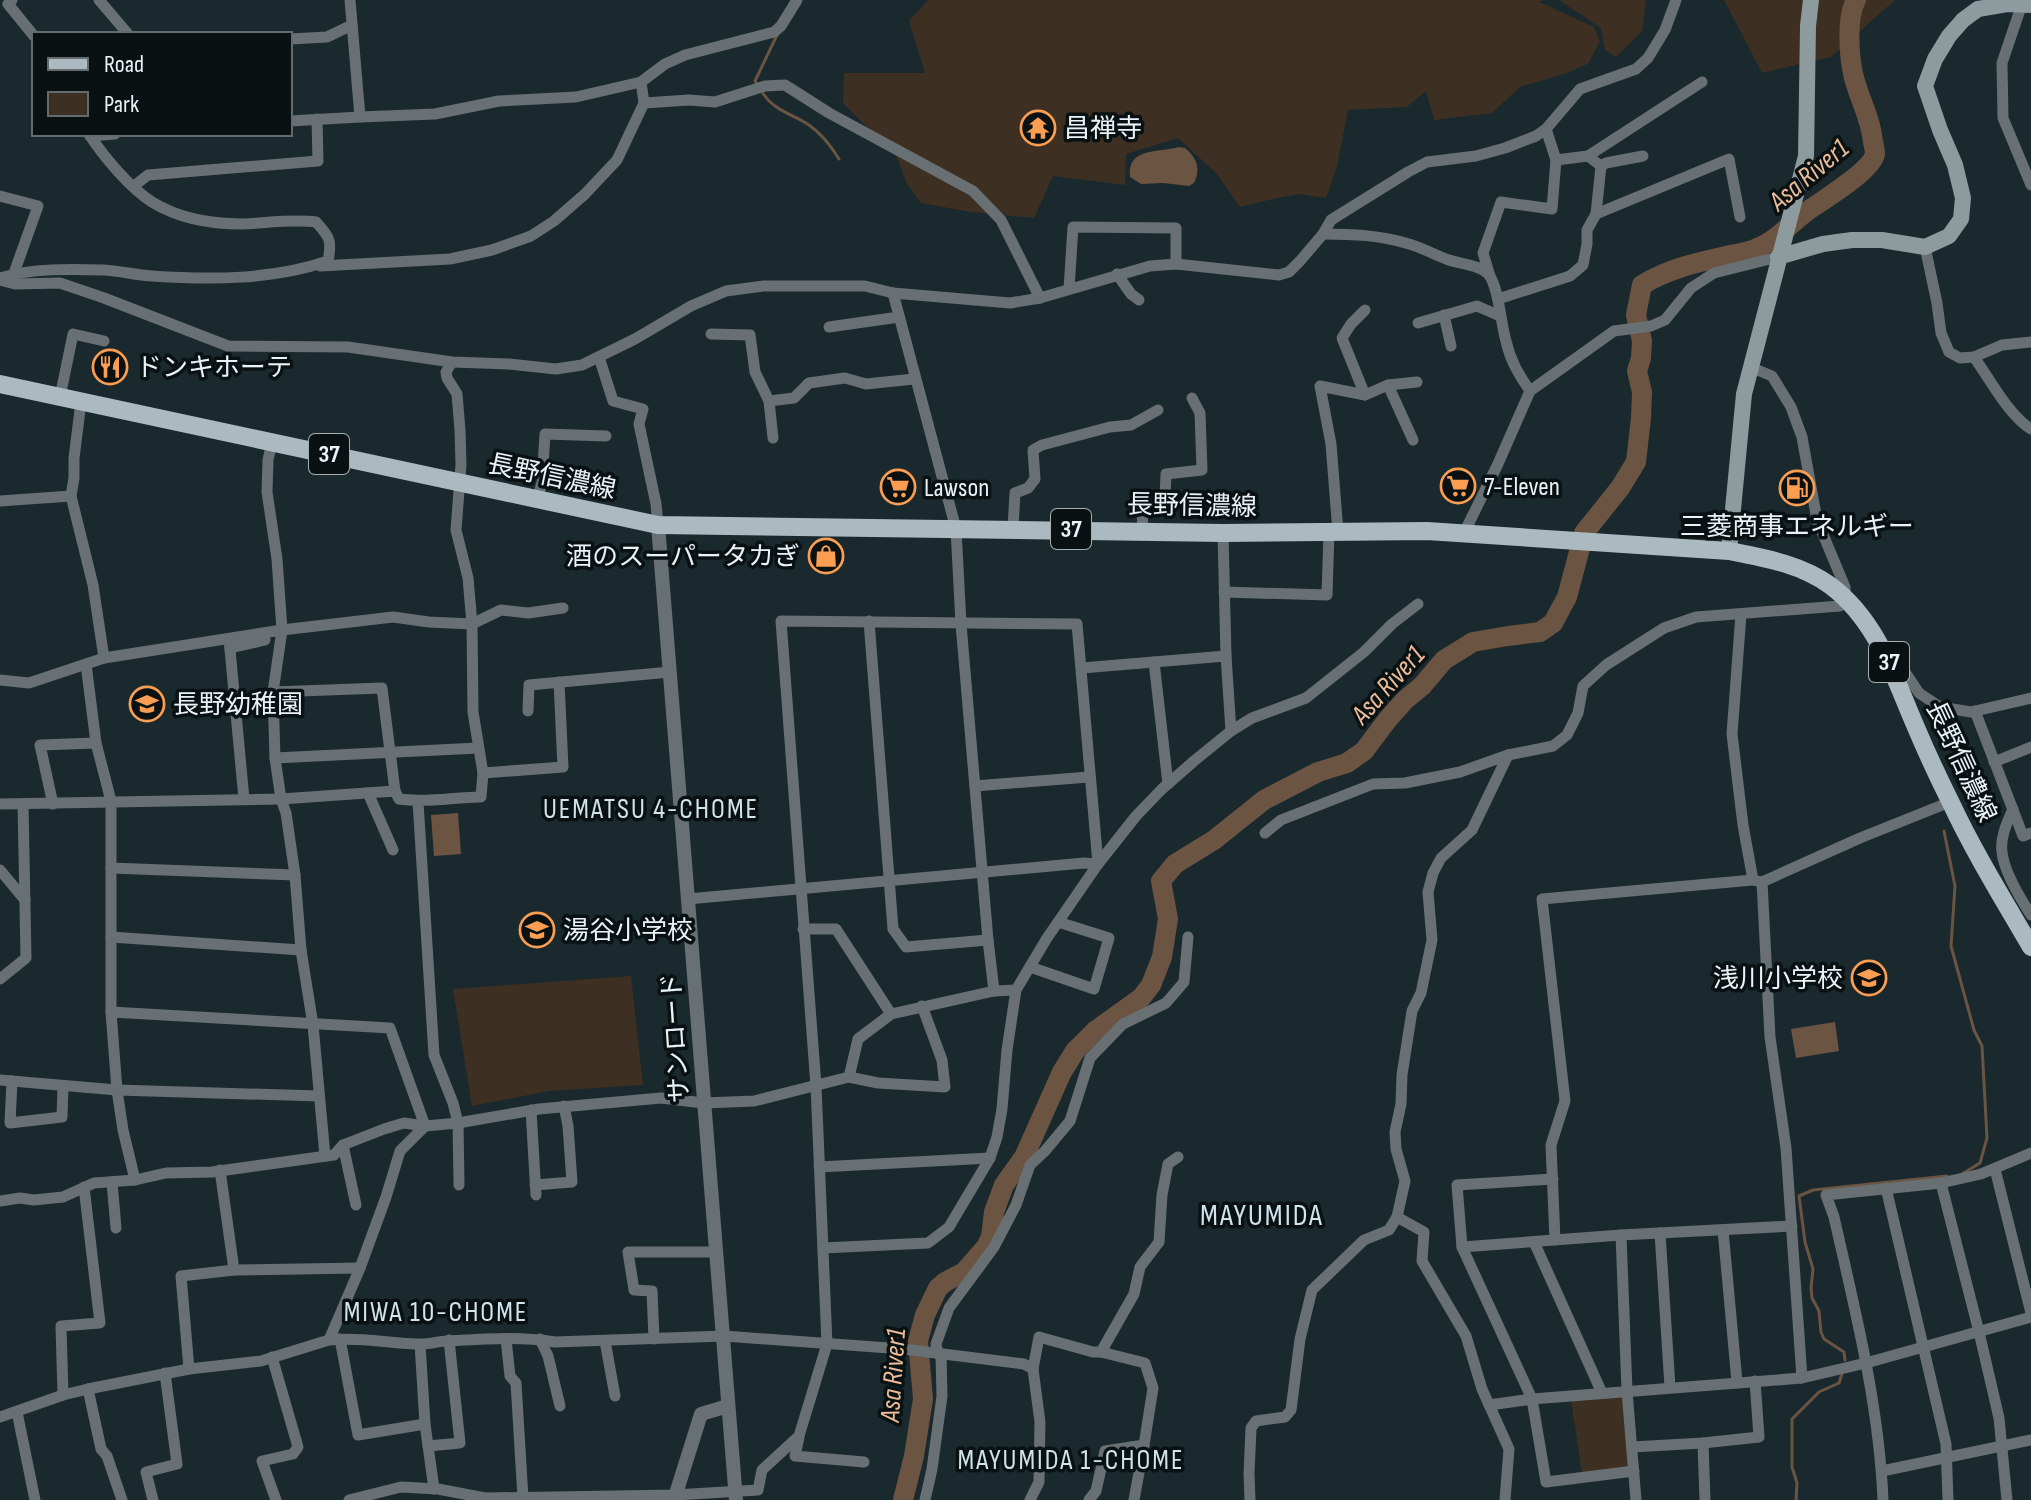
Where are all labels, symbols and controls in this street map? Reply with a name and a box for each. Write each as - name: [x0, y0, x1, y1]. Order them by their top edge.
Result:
- legend: [32, 32, 292, 136]
- text: Road: [104, 50, 144, 79]
- text: Park: [104, 90, 139, 119]
- temple icon: 昌禅寺: [1019, 109, 1057, 147]
- place label: 昌禅寺: [1064, 114, 1142, 145]
- water label: Asa River1: [1762, 132, 1856, 219]
- restaurant icon: ドンキホーテ: [91, 348, 129, 386]
- place label: ドンキホーテ: [136, 353, 292, 384]
- road number: 37: [309, 434, 349, 474]
- street label: 長野信濃線: [485, 449, 618, 506]
- supermarket icon: 7-Eleven: [1439, 467, 1477, 505]
- supermarket icon: Lawson: [879, 468, 917, 506]
- fuel station icon: 三菱商事エネルギー: [1778, 469, 1816, 507]
- place label: 7-Eleven: [1484, 472, 1560, 503]
- place label: Lawson: [924, 473, 989, 504]
- street label: 長野信濃線: [1127, 490, 1257, 523]
- road number: 37: [1051, 509, 1091, 549]
- place label: 三菱商事エネルギー: [1680, 512, 1914, 543]
- shop icon: 酒のスーパータカぎ: [807, 537, 845, 575]
- place label: 酒のスーパータカぎ: [566, 542, 800, 573]
- water label: Asa River1: [1344, 639, 1432, 732]
- road number: 37: [1869, 642, 1909, 682]
- school or university icon: 長野幼稚園: [128, 685, 166, 723]
- place label: 長野幼稚園: [173, 690, 303, 721]
- street label: 長野信濃線: [1919, 696, 2002, 827]
- district label: UEMATSU 4-CHOME: [543, 793, 759, 826]
- school or university icon: 湯谷小学校: [518, 911, 556, 949]
- place label: 湯谷小学校: [563, 916, 693, 947]
- school or university icon: 浅川小学校: [1850, 959, 1888, 997]
- place label: 浅川小学校: [1713, 964, 1843, 995]
- street label: サンロード: [656, 972, 696, 1104]
- district label: MAYUMIDA: [1200, 1198, 1324, 1234]
- district label: MIWA 10-CHOME: [344, 1296, 528, 1329]
- water label: Asa River1: [874, 1327, 913, 1424]
- district label: MAYUMIDA 1-CHOME: [958, 1444, 1184, 1477]

